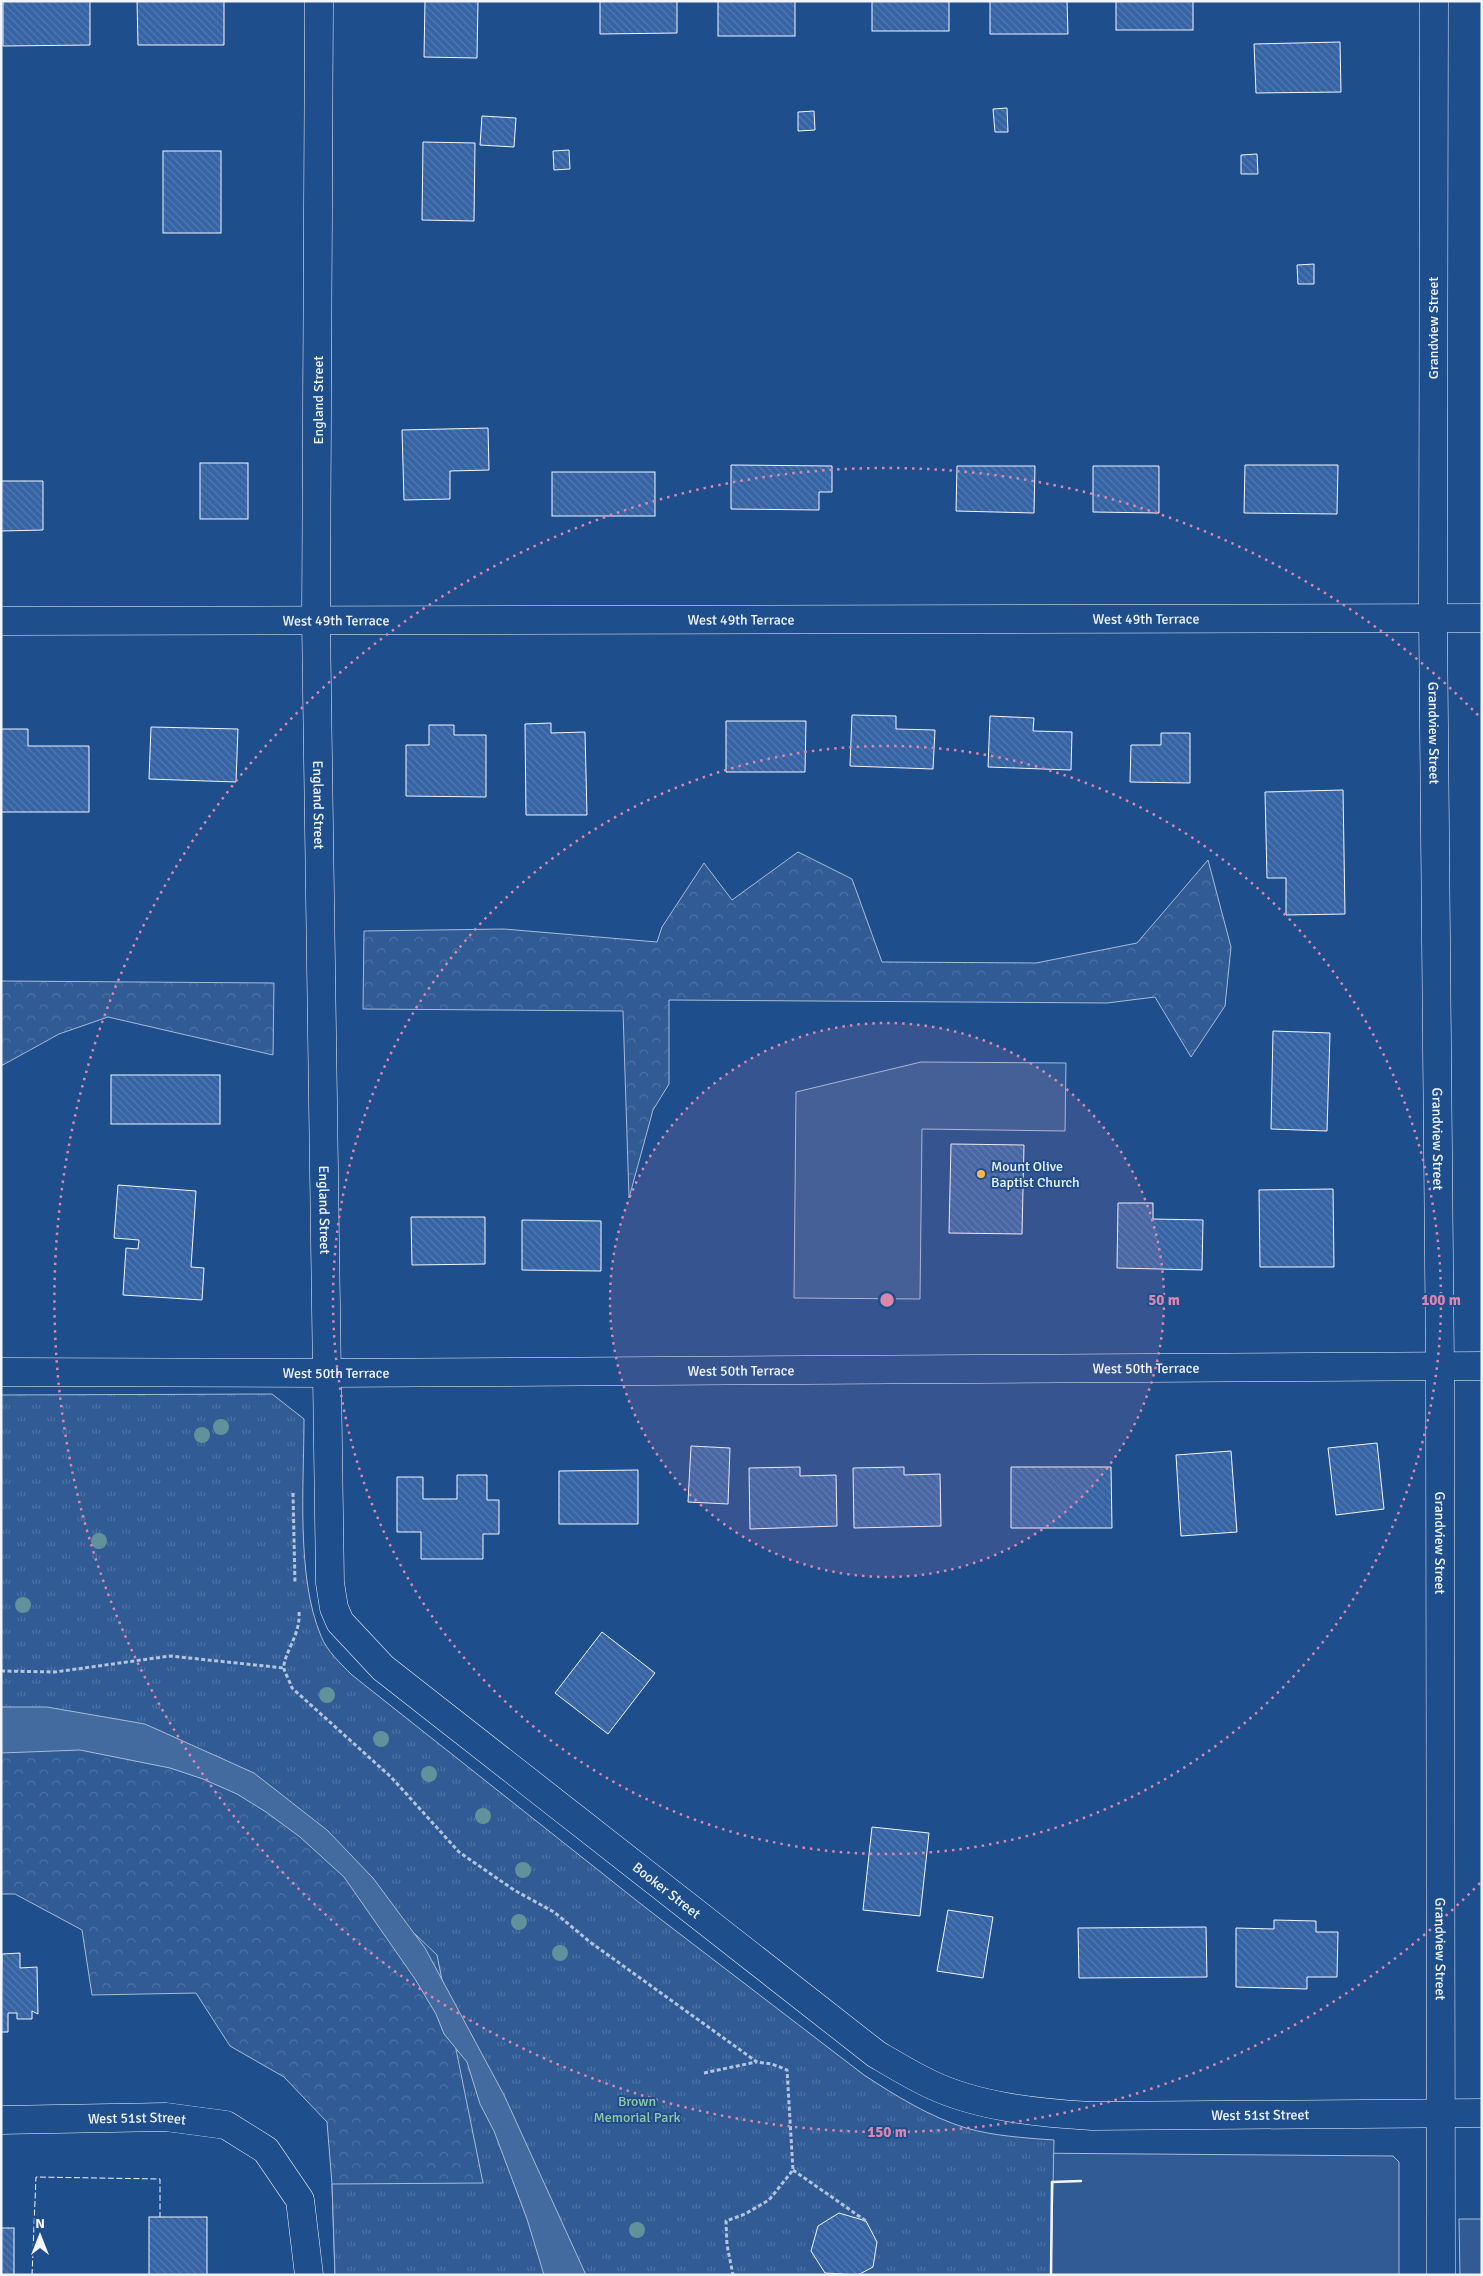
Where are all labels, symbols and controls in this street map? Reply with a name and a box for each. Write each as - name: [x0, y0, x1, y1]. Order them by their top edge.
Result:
- street label: Grandview Street: [1425, 277, 1442, 379]
- street label: England Street: [310, 356, 327, 444]
- street label: West 49th Terrace: [688, 611, 794, 629]
- street label: West 49th Terrace: [1093, 611, 1199, 628]
- street label: West 49th Terrace: [283, 612, 389, 629]
- street label: Grandview Street: [1425, 682, 1443, 785]
- street label: England Street: [309, 760, 327, 850]
- street label: Grandview Street: [1428, 1087, 1446, 1191]
- place label: Mount Olive Baptist Church: [991, 1158, 1080, 1191]
- street label: England Street: [315, 1165, 333, 1255]
- marker: Mount Olive Baptist Church: [975, 1168, 987, 1180]
- centre of rings: [878, 1291, 896, 1309]
- text: 50 m: [1148, 1291, 1180, 1309]
- text: 100 m: [1421, 1291, 1461, 1309]
- street label: West 50th Terrace: [1093, 1360, 1199, 1377]
- street label: West 50th Terrace: [688, 1362, 794, 1380]
- street label: West 50th Terrace: [283, 1365, 389, 1382]
- street label: Grandview Street: [1431, 1492, 1448, 1594]
- street label: Booker Street: [629, 1859, 704, 1922]
- street label: Grandview Street: [1432, 1898, 1449, 2000]
- park label: Brown Memorial Park: [593, 2093, 681, 2126]
- street label: West 51st Street: [1211, 2106, 1310, 2124]
- street label: West 51st Street: [88, 2109, 187, 2129]
- text: 150 m: [867, 2123, 907, 2141]
- north arrow: [15, 2211, 65, 2261]
- text: N: [35, 2215, 45, 2232]

